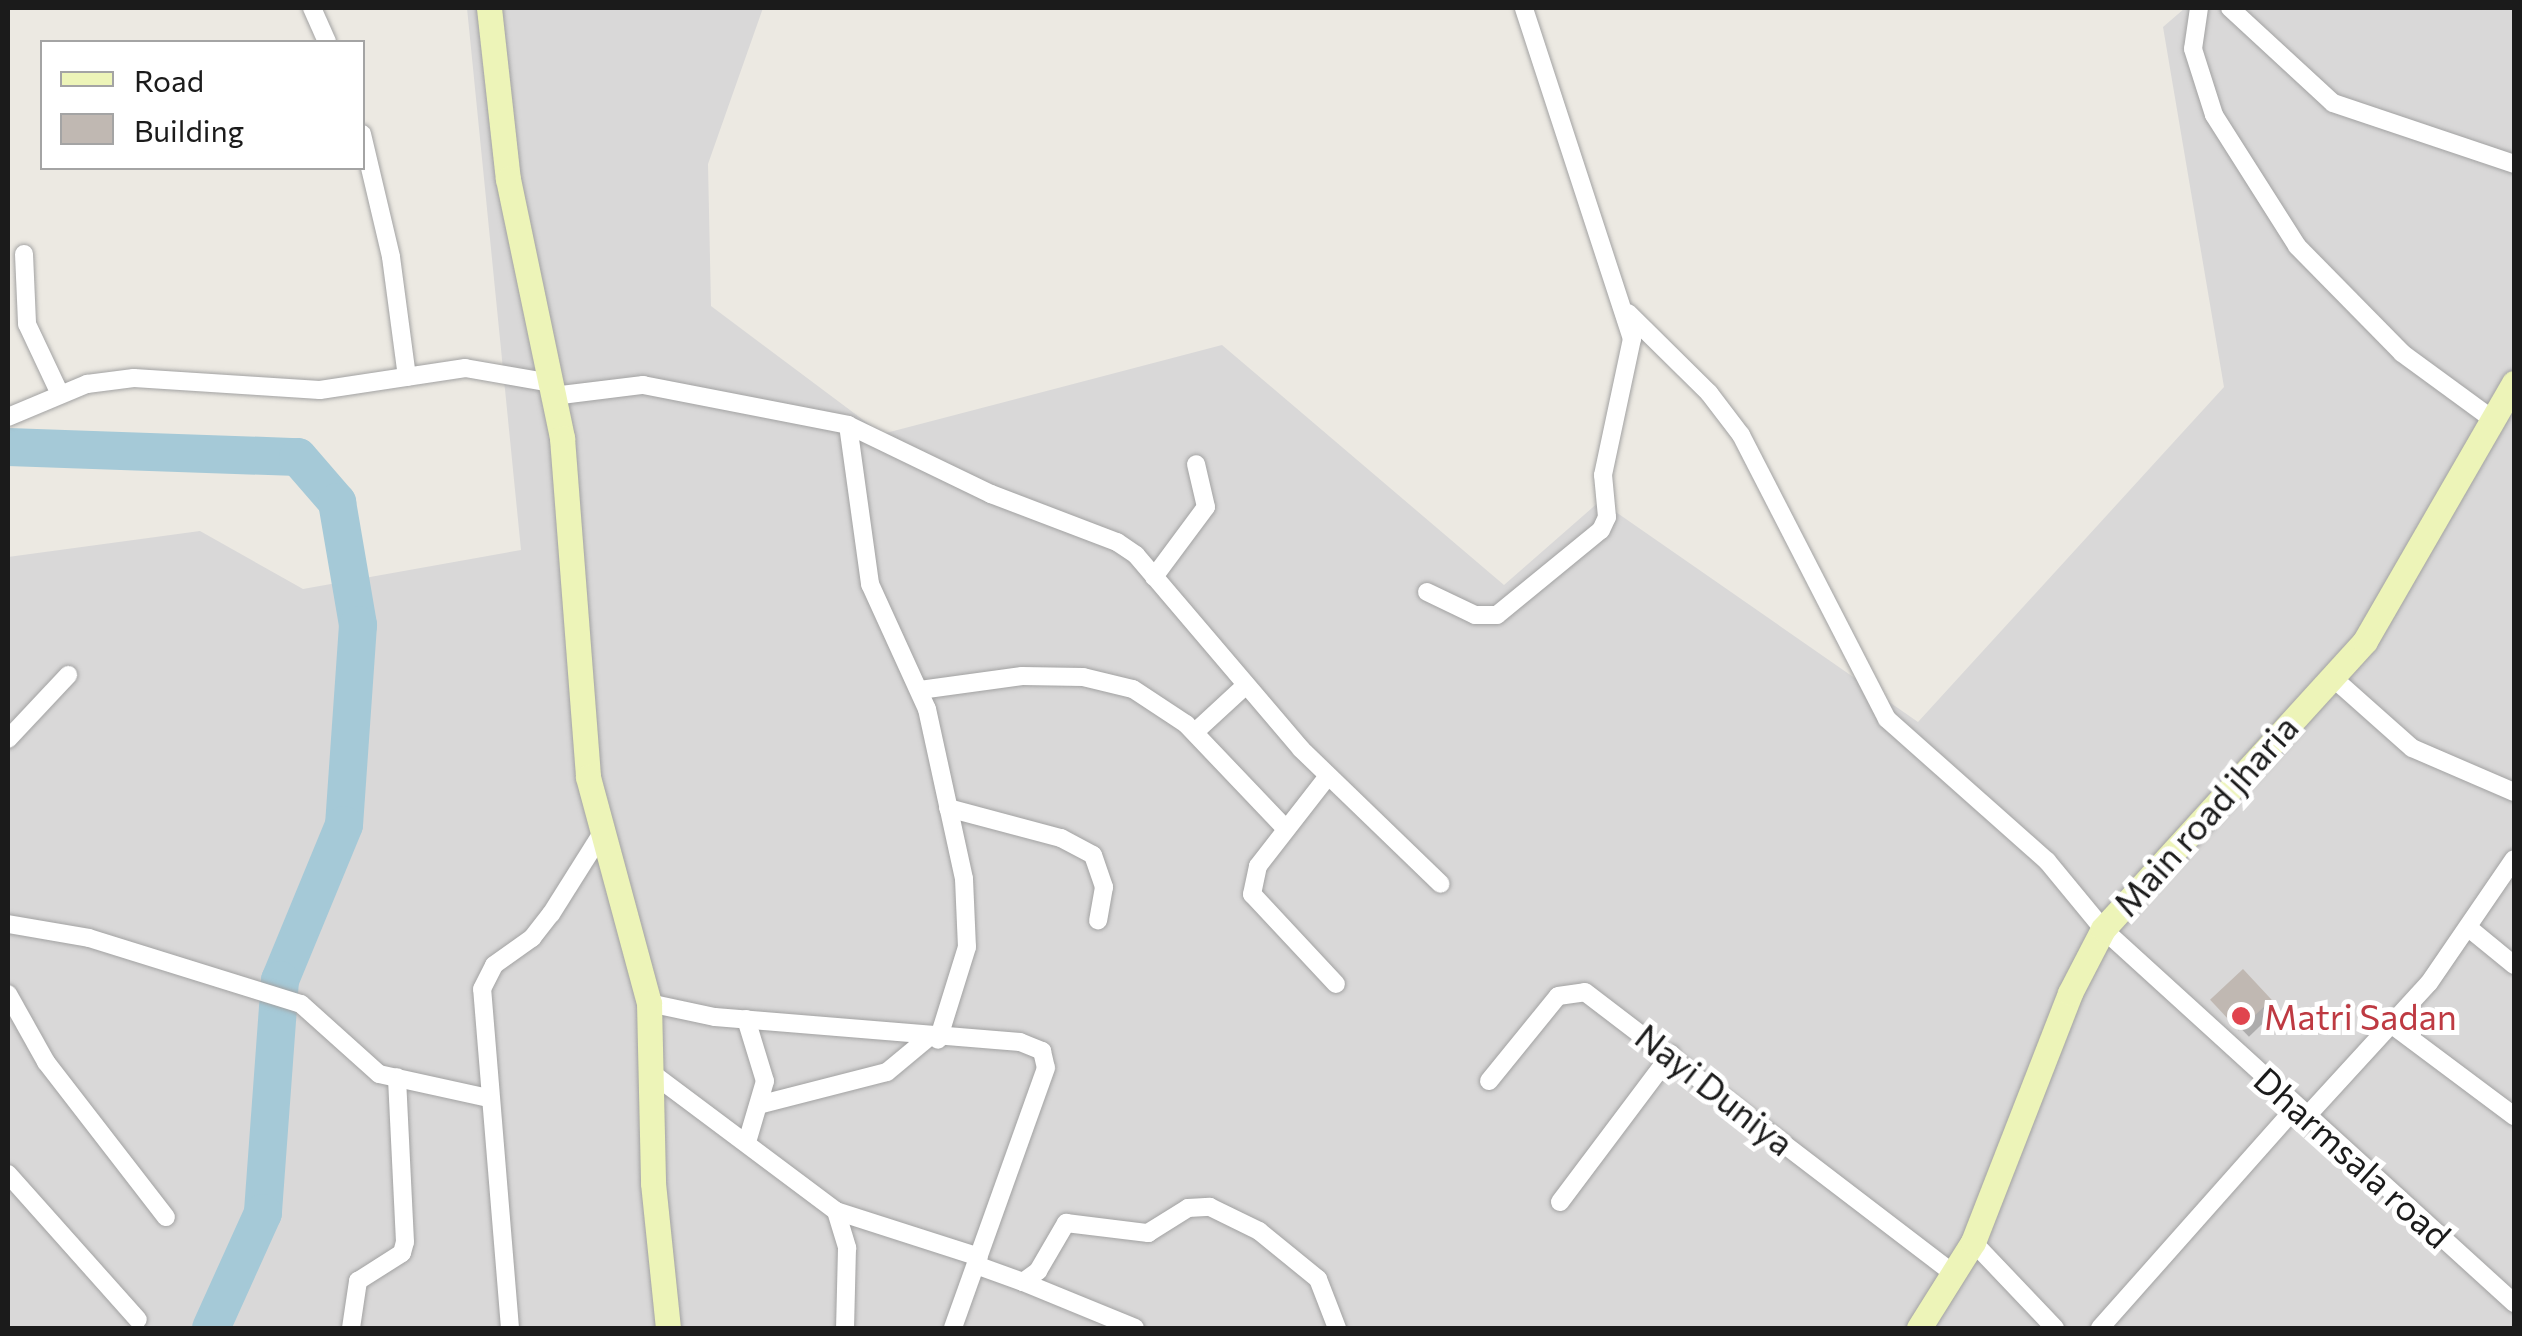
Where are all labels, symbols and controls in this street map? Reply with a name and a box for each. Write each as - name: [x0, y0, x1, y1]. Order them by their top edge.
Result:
- legend: [40, 40, 365, 170]
- text: Road: [134, 61, 204, 98]
- text: Building: [134, 111, 244, 148]
- street label: Main road jharia: [2104, 706, 2306, 924]
- place label: Matri Sadan: [2264, 995, 2457, 1037]
- marker: Matri Sadan: [2228, 1003, 2254, 1029]
- street label: Nayi Duniya: [1628, 1014, 1802, 1164]
- street label: Dharmsala road: [2246, 1058, 2460, 1256]

